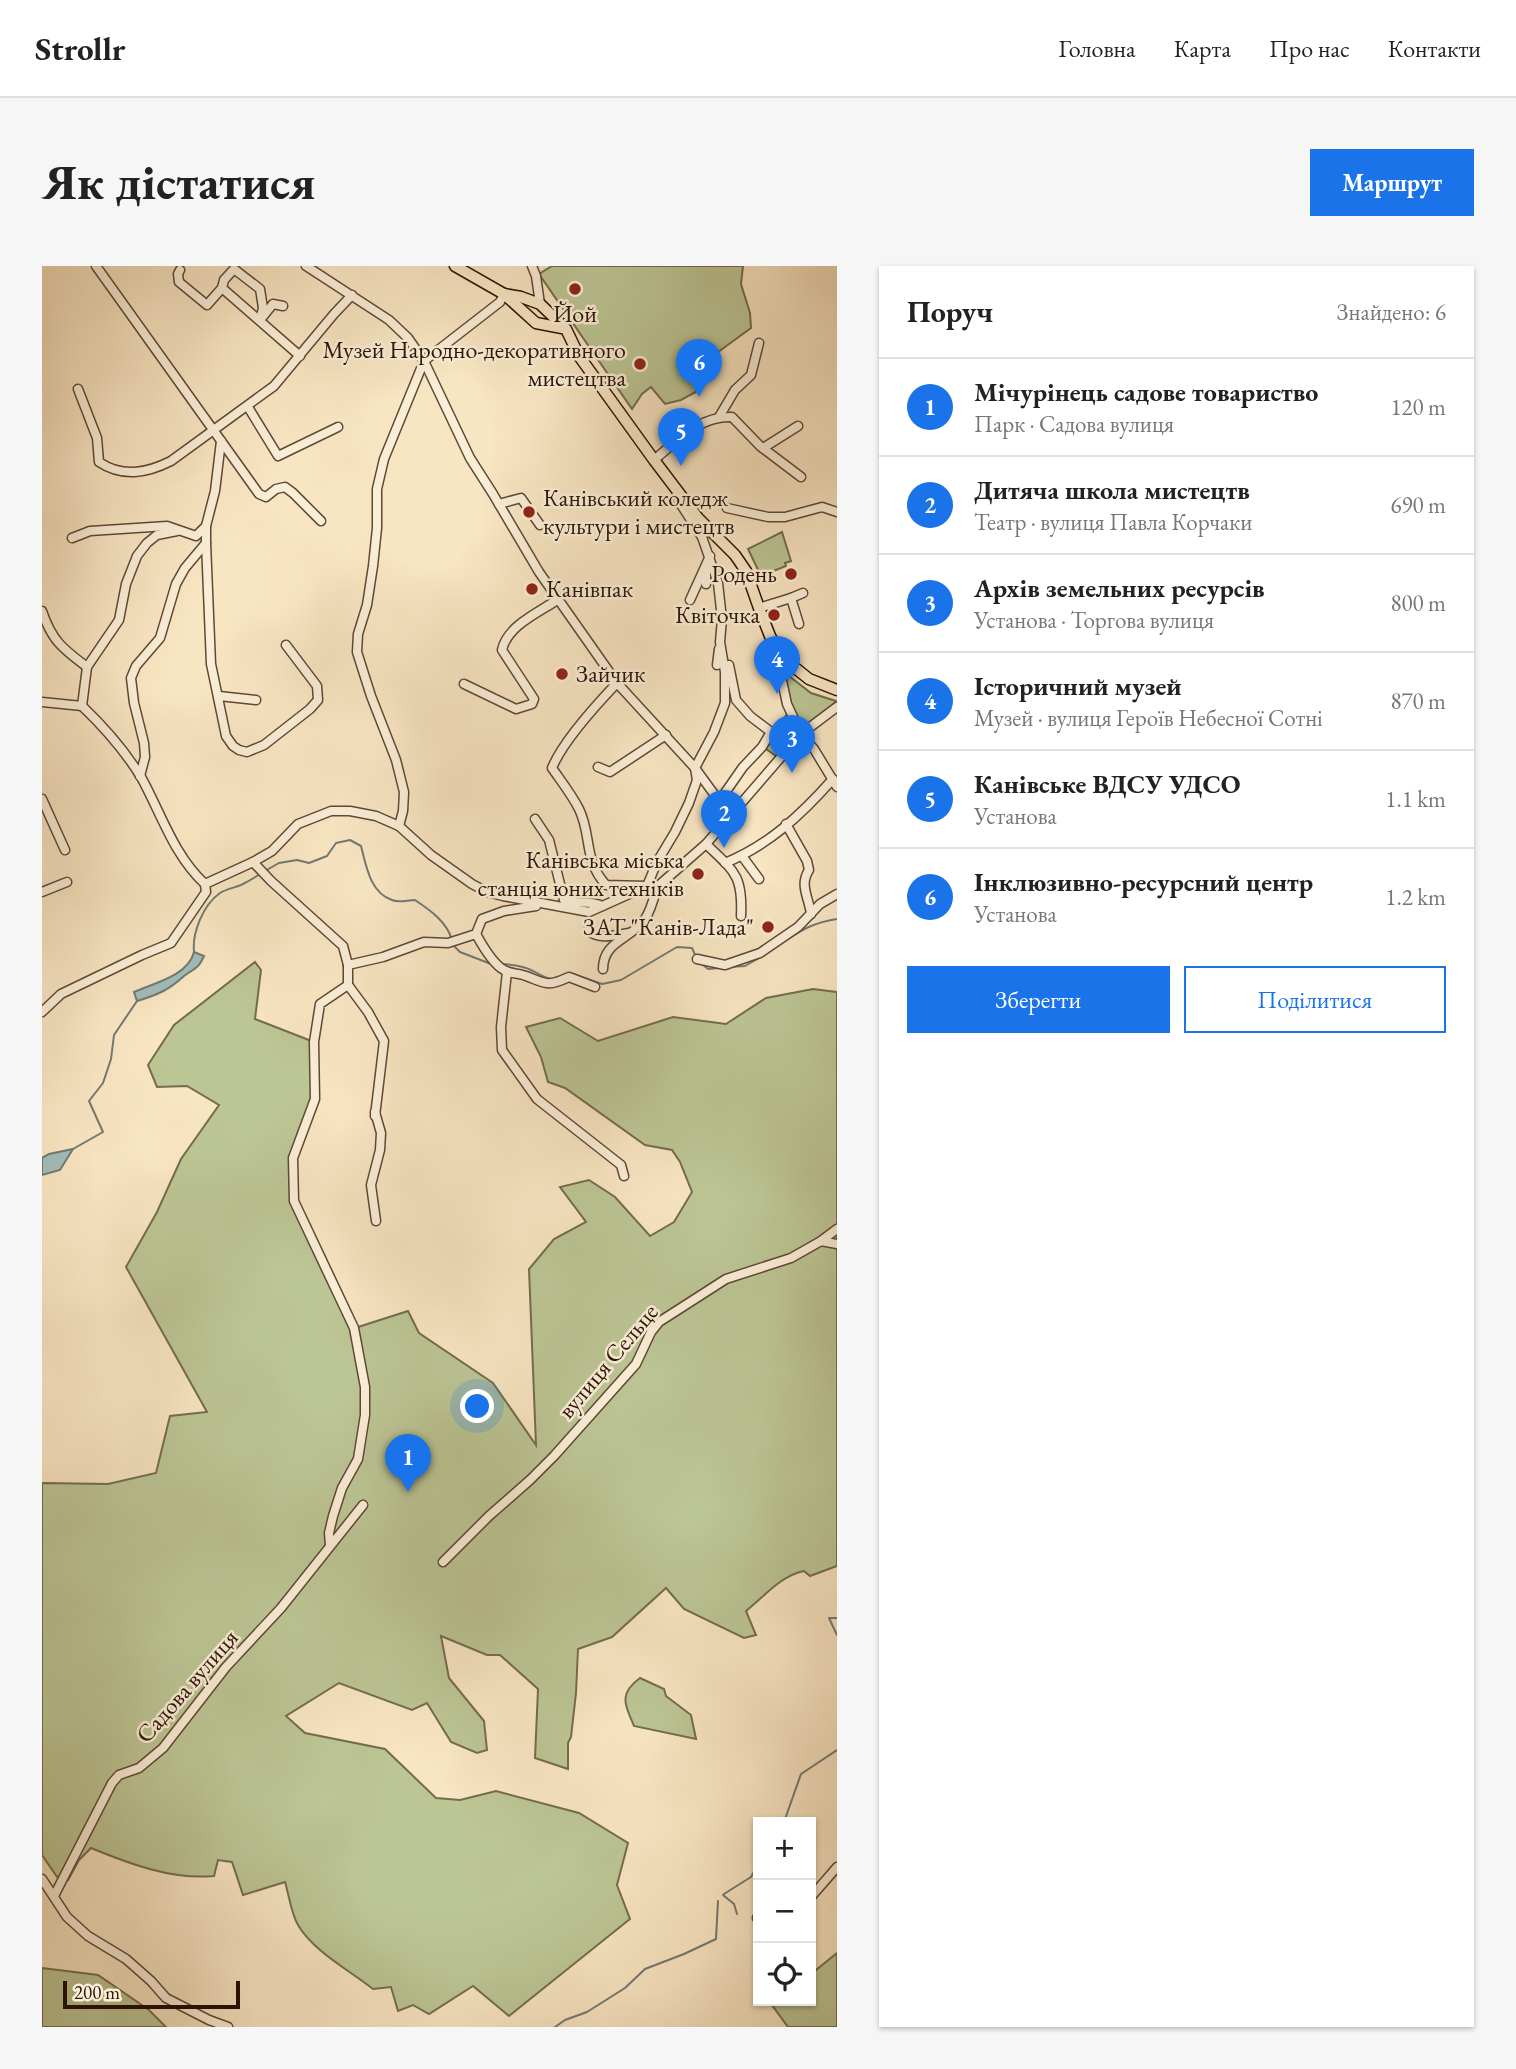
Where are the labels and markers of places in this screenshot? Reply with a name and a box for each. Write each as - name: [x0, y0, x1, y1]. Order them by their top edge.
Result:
- marker: Йой: [567, 281, 583, 297]
- place label: Йой: [553, 298, 597, 329]
- place label: Музей Народно-декоративного мистецтва: [322, 334, 626, 393]
- pin: 6: [676, 339, 722, 397]
- marker: Музей Народно-декоративного мистецтва: [632, 356, 648, 372]
- pin: 5: [658, 408, 704, 466]
- place label: Канівський коледж культури і мистецтв: [543, 482, 735, 541]
- marker: Канівський коледж культури і мистецтв: [521, 504, 537, 520]
- place label: Родень: [711, 558, 777, 589]
- marker: Родень: [783, 566, 799, 582]
- place label: Канівпак: [546, 573, 634, 604]
- marker: Канівпак: [524, 581, 540, 597]
- place label: Квіточка: [675, 599, 760, 630]
- marker: Квіточка: [766, 607, 782, 623]
- pin: 4: [754, 636, 800, 694]
- place label: Зайчик: [576, 658, 646, 689]
- marker: Зайчик: [554, 666, 570, 682]
- pin: 3: [769, 715, 815, 773]
- pin: 2: [701, 790, 747, 848]
- place label: Канівська міська станція юних техніків: [477, 844, 684, 903]
- marker: Канівська міська станція юних техніків: [690, 866, 706, 882]
- place label: ЗАТ "Канів-Лада": [583, 911, 754, 942]
- marker: ЗАТ "Канів-Лада": [760, 919, 776, 935]
- pin: 1: [385, 1434, 431, 1492]

